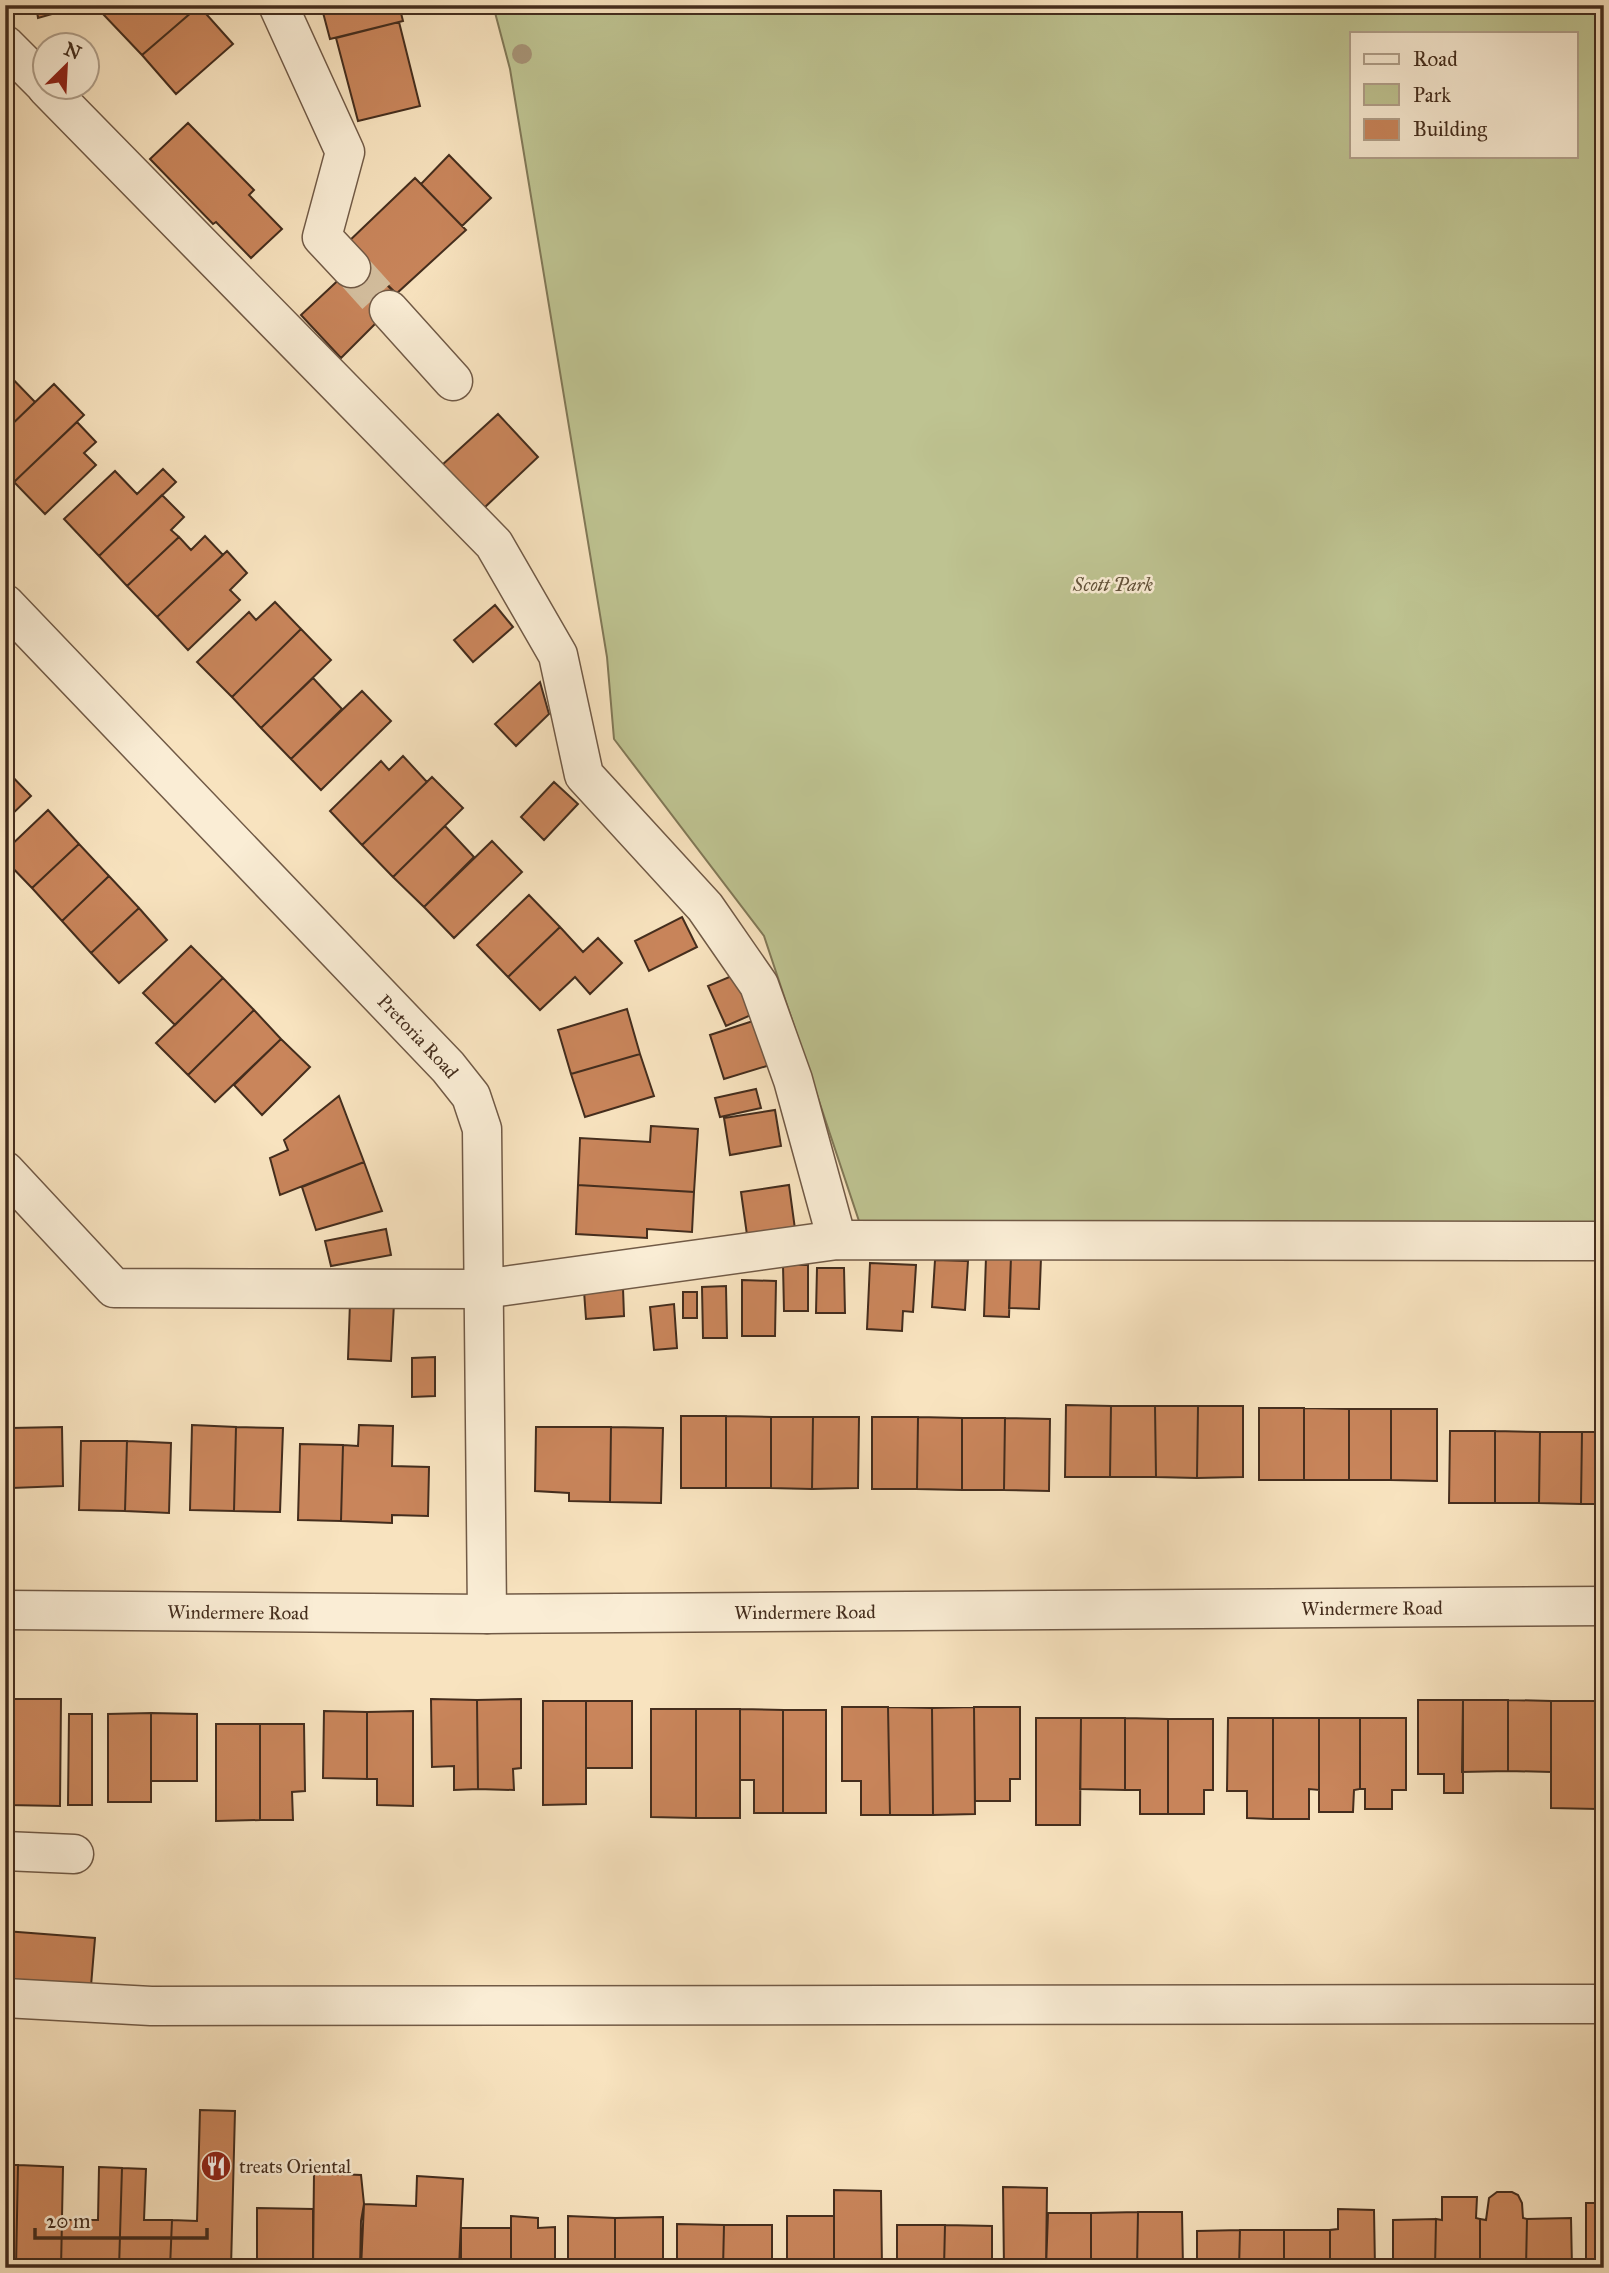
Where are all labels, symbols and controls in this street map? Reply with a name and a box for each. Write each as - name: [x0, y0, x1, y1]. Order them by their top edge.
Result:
- north arrow: [32, 32, 102, 102]
- legend: [1350, 32, 1578, 158]
- text: N: [61, 37, 85, 65]
- text: Road: [1413, 46, 1458, 72]
- text: Park: [1413, 82, 1451, 108]
- text: Building: [1413, 116, 1487, 142]
- park label: Scott Park: [1072, 573, 1153, 596]
- street label: Pretoria Road: [373, 990, 464, 1083]
- street label: Windermere Road: [1301, 1596, 1443, 1620]
- street label: Windermere Road: [167, 1600, 309, 1625]
- street label: Windermere Road: [734, 1600, 876, 1624]
- restaurant icon: treats Oriental: [199, 2149, 233, 2183]
- place label: treats Oriental: [239, 2155, 352, 2178]
- scale bar: [35, 2196, 206, 2240]
- text: 20 m: [46, 2208, 91, 2234]

